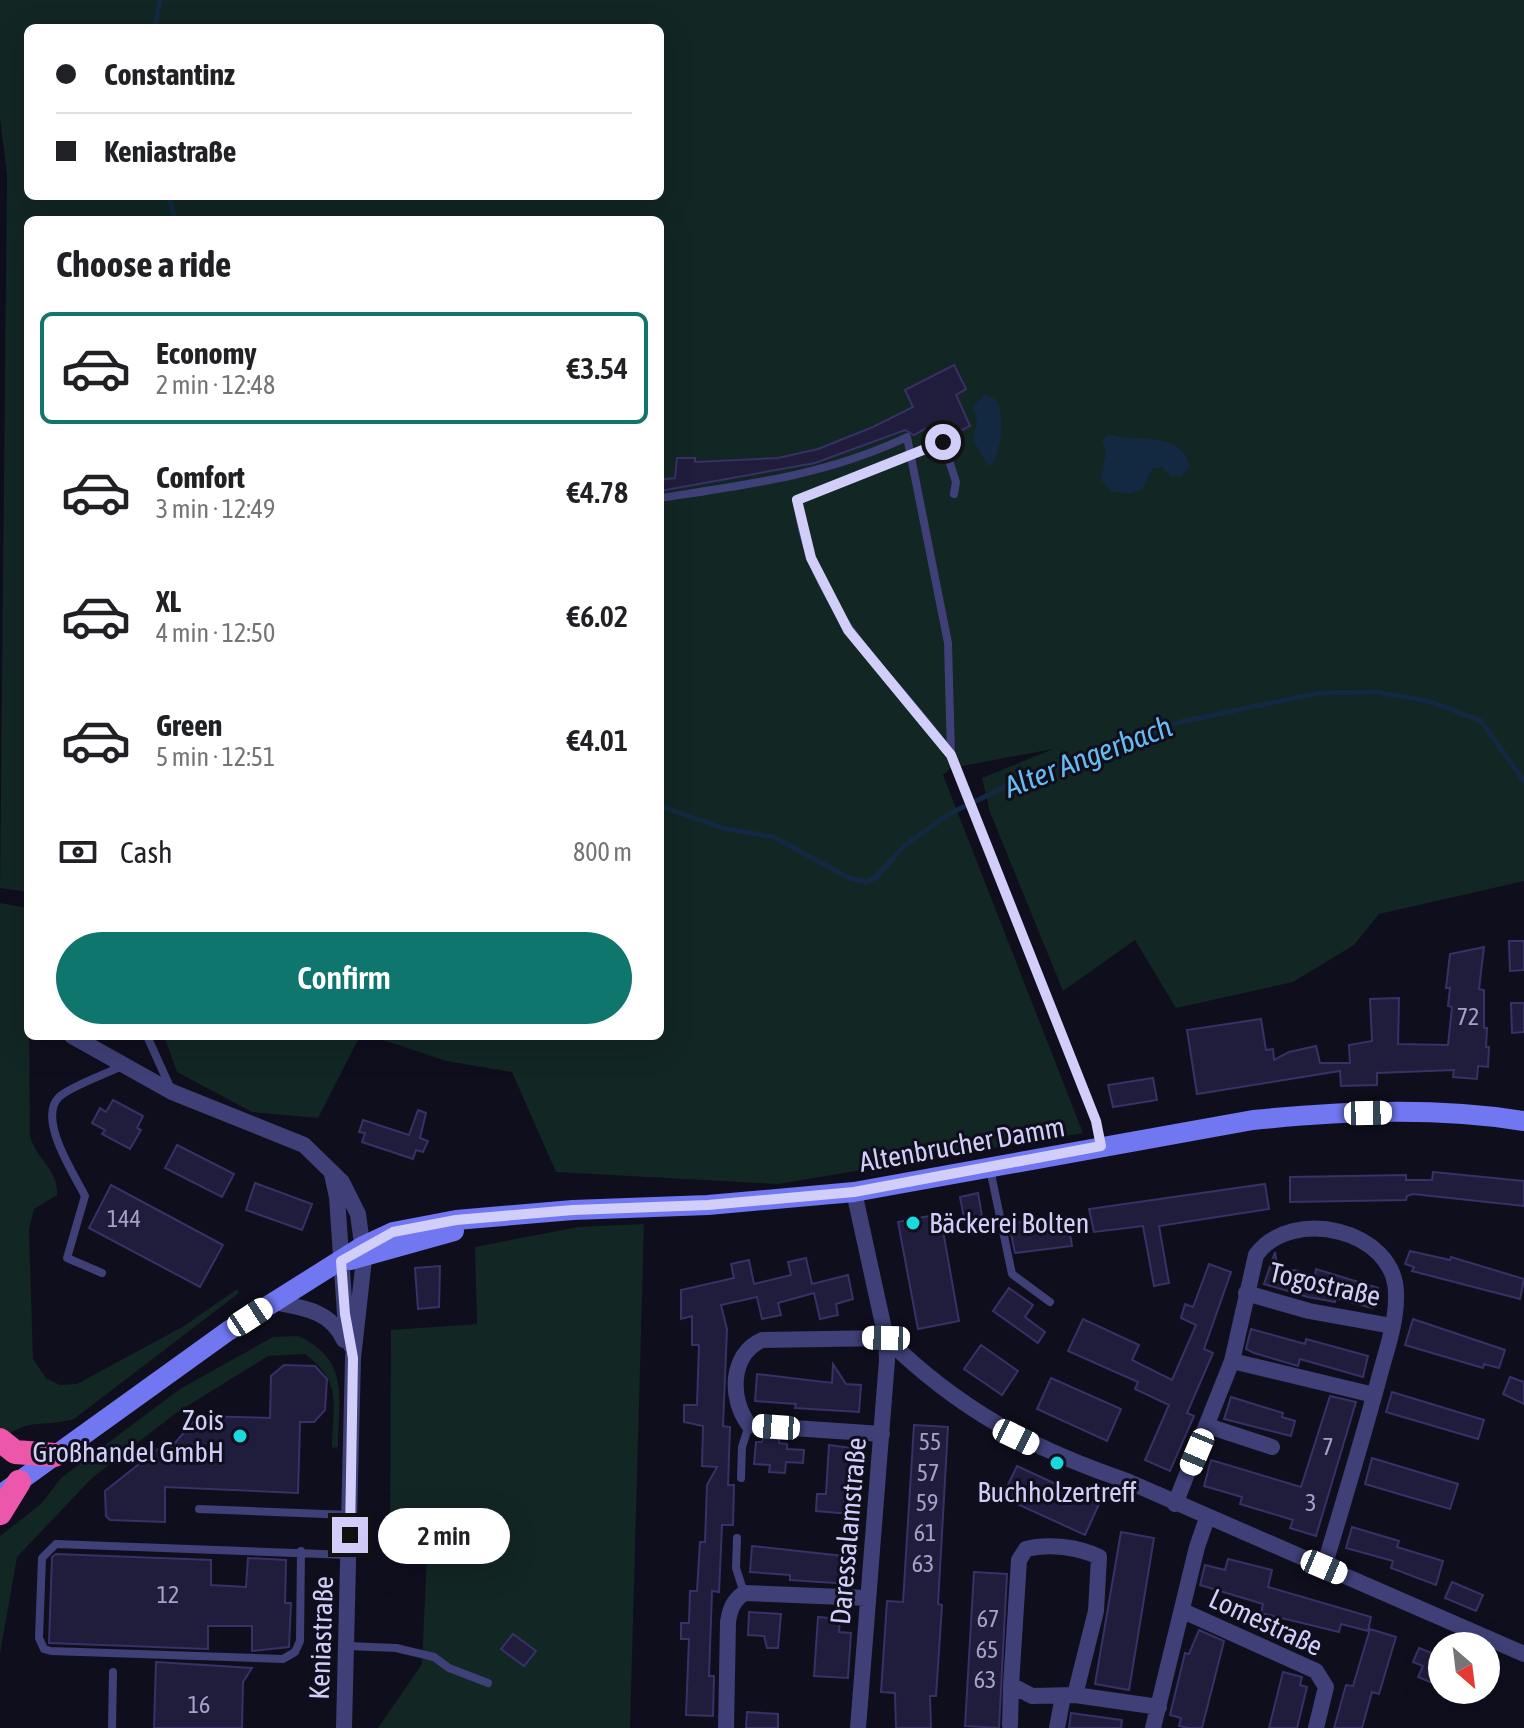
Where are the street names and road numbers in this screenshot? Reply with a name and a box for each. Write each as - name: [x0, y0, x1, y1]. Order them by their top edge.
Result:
- street label: Altenbrucher Damm: [857, 1110, 1067, 1178]
- street label: Togostraße: [1266, 1256, 1384, 1312]
- street label: Daressalamstraße: [824, 1436, 872, 1626]
- street label: Keniastraße: [303, 1576, 339, 1700]
- street label: Lomestraße: [1204, 1582, 1328, 1662]

